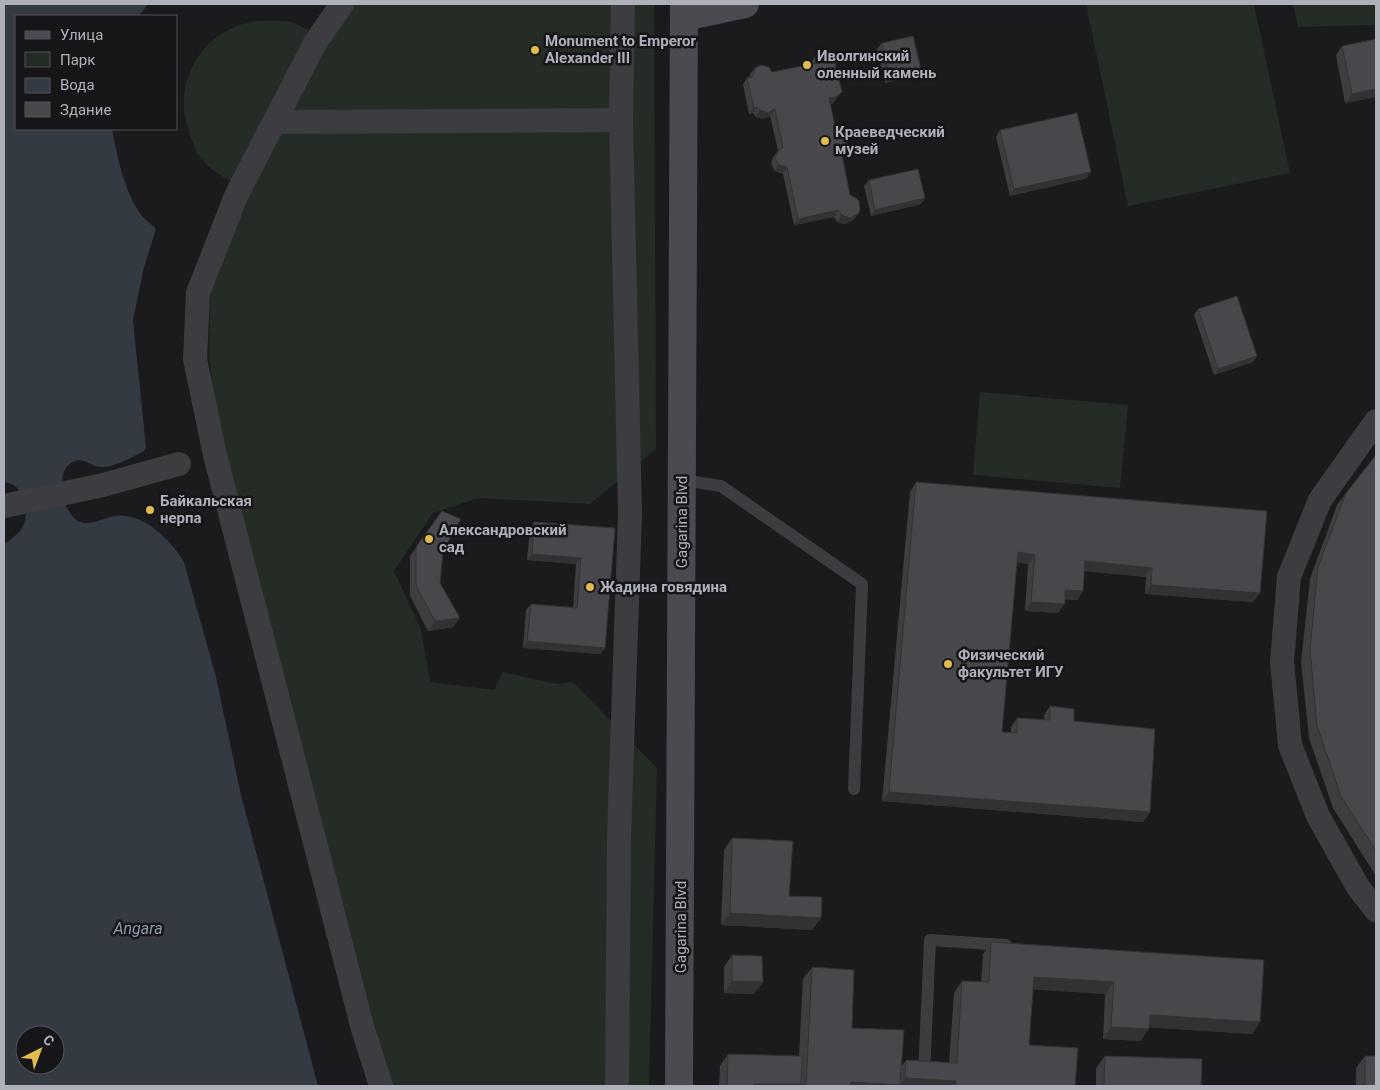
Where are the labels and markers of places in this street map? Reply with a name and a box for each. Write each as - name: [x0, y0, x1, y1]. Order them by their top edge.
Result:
- place label: Monument to Emperor Alexander III: [545, 32, 696, 67]
- marker: Monument to Emperor Alexander III: [529, 44, 541, 56]
- place label: Иволгинский оленный камень: [817, 47, 936, 82]
- marker: Иволгинский оленный камень: [801, 59, 813, 71]
- place label: Краеведческий музей: [835, 123, 945, 158]
- marker: Краеведческий музей: [819, 135, 831, 147]
- place label: Байкальская нерпа: [160, 492, 252, 527]
- marker: Байкальская нерпа: [144, 504, 156, 516]
- place label: Александровский сад: [439, 521, 566, 556]
- marker: Александровский сад: [423, 533, 435, 545]
- place label: Жадина говядина: [600, 578, 727, 596]
- marker: Жадина говядина: [584, 581, 596, 593]
- place label: Физический факультет ИГУ: [958, 646, 1064, 681]
- marker: Физический факультет ИГУ: [942, 658, 954, 670]

